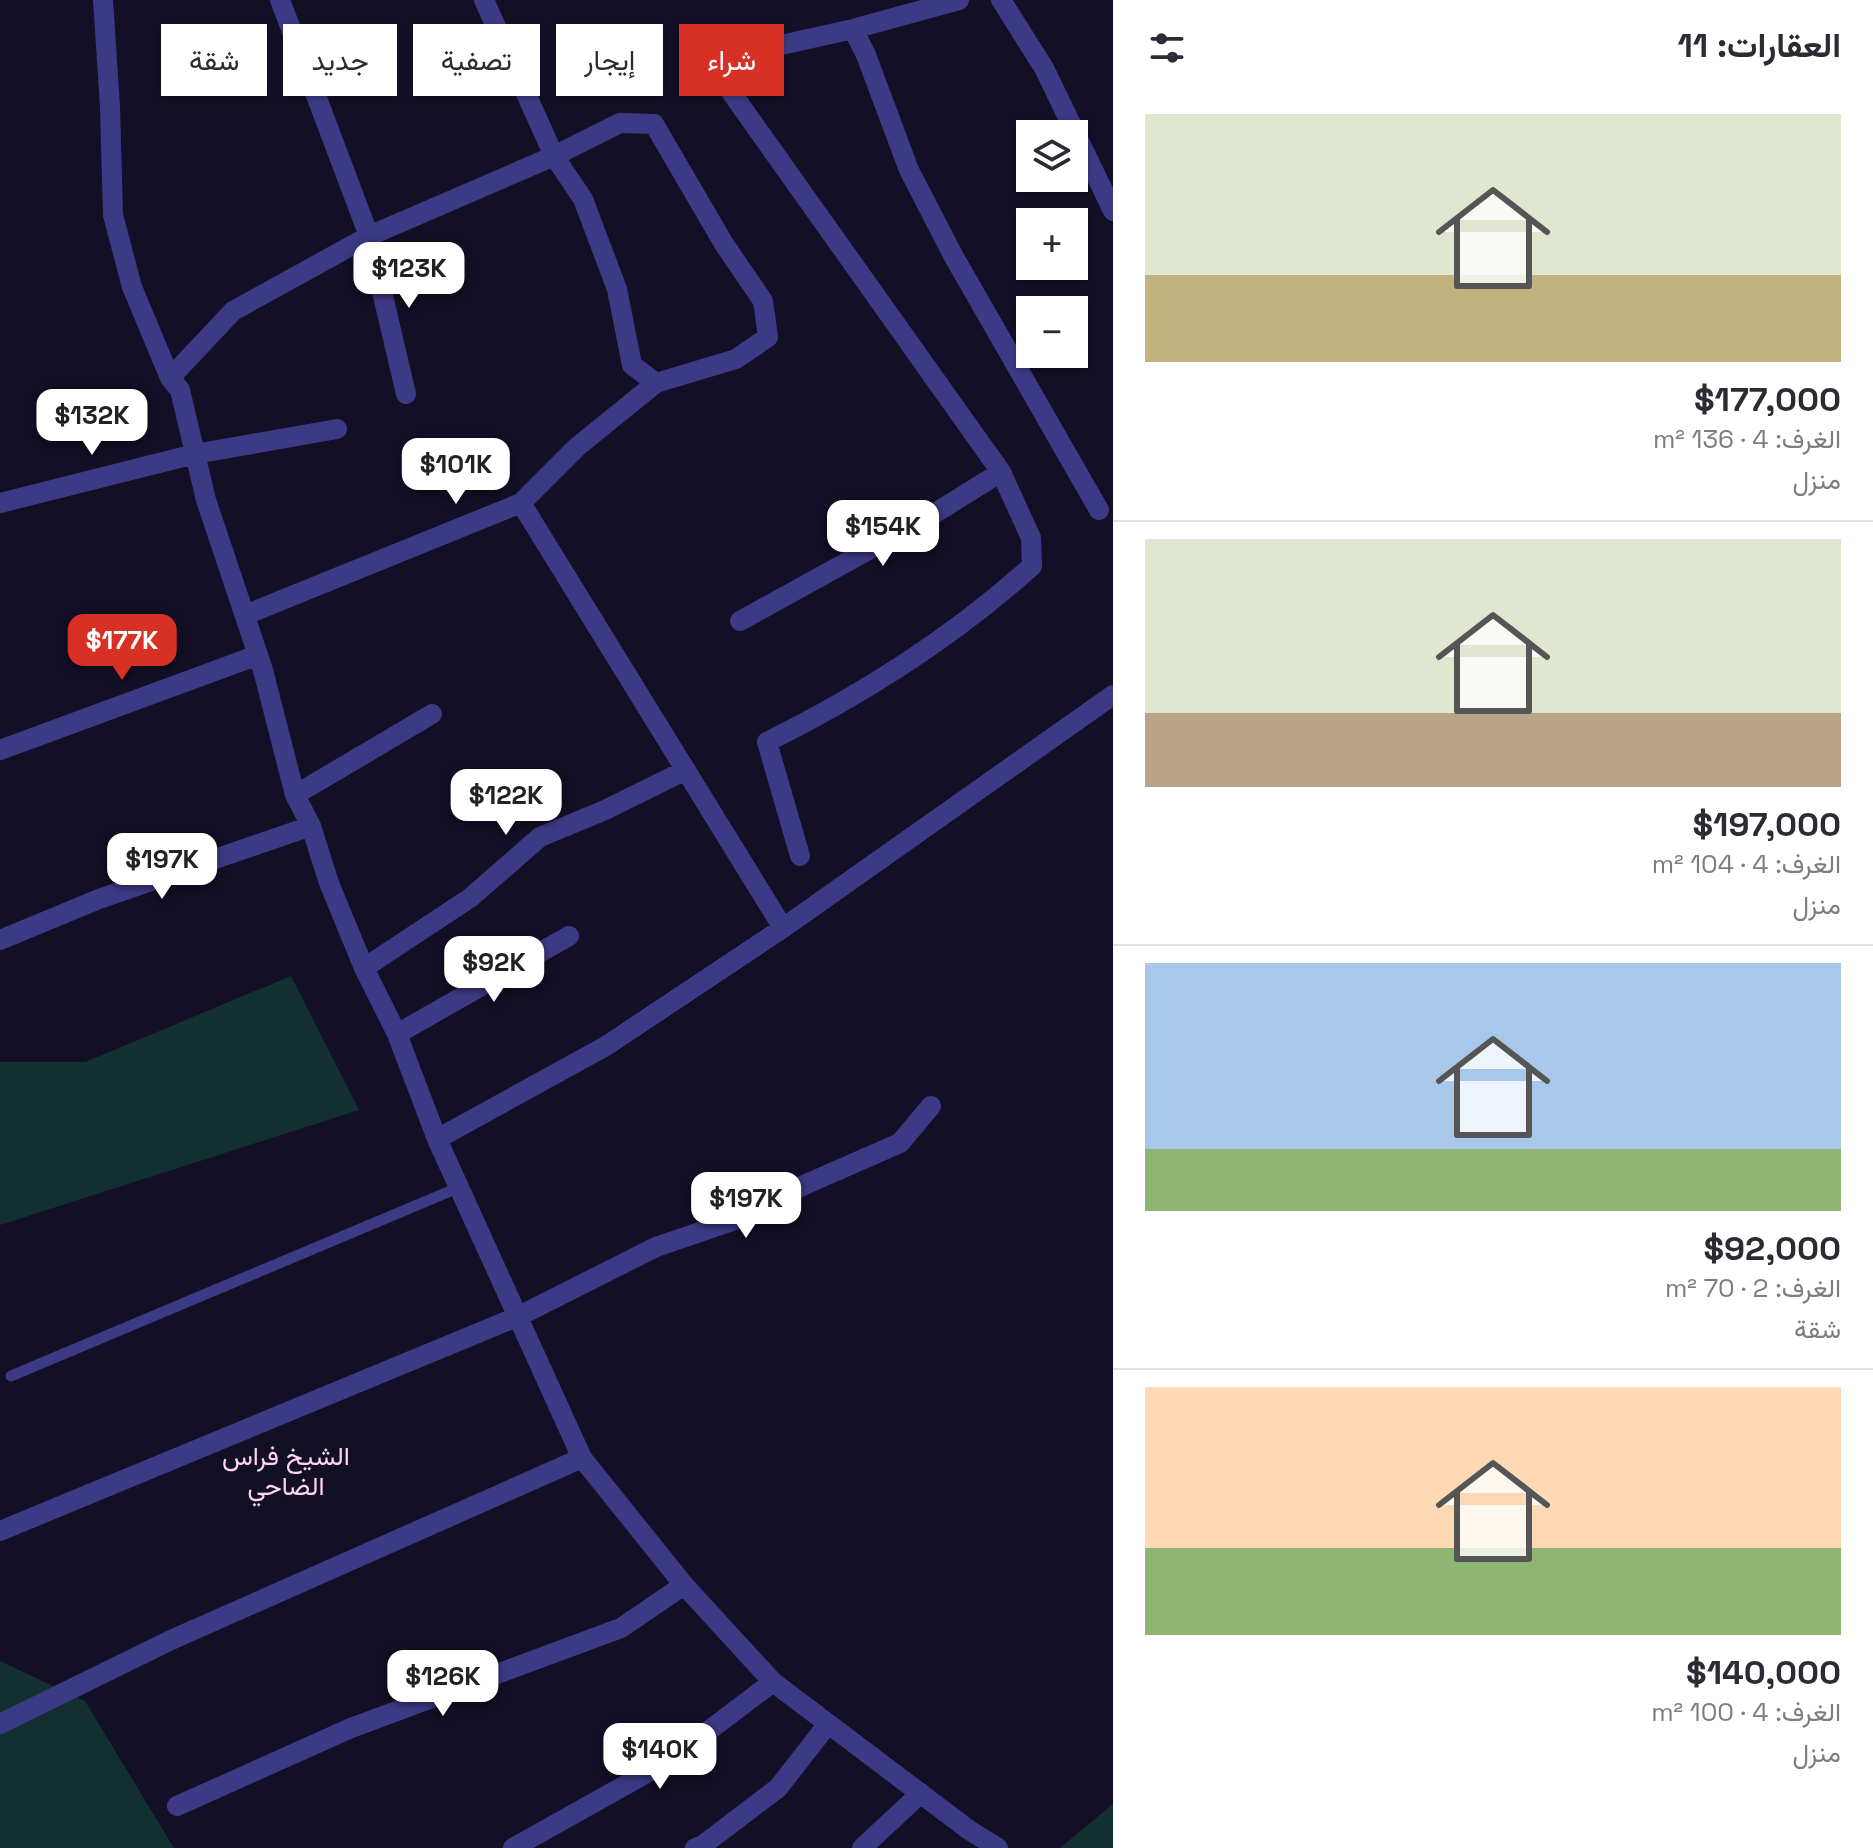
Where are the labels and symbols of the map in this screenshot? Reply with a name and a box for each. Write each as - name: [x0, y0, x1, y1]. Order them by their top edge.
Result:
- pin: $123K: [353, 242, 465, 310]
- pin: $132K: [36, 389, 148, 457]
- pin: $101K: [400, 438, 512, 506]
- pin: $154K: [827, 500, 939, 568]
- pin: $177K: [66, 614, 178, 682]
- pin: $122K: [450, 769, 562, 837]
- pin: $197K: [106, 833, 218, 901]
- pin: $92K: [447, 936, 541, 1004]
- pin: $197K: [690, 1172, 802, 1240]
- district label: الشيخ فراس الضاحي: [222, 1439, 350, 1507]
- pin: $126K: [387, 1650, 499, 1718]
- pin: $140K: [604, 1723, 716, 1791]

